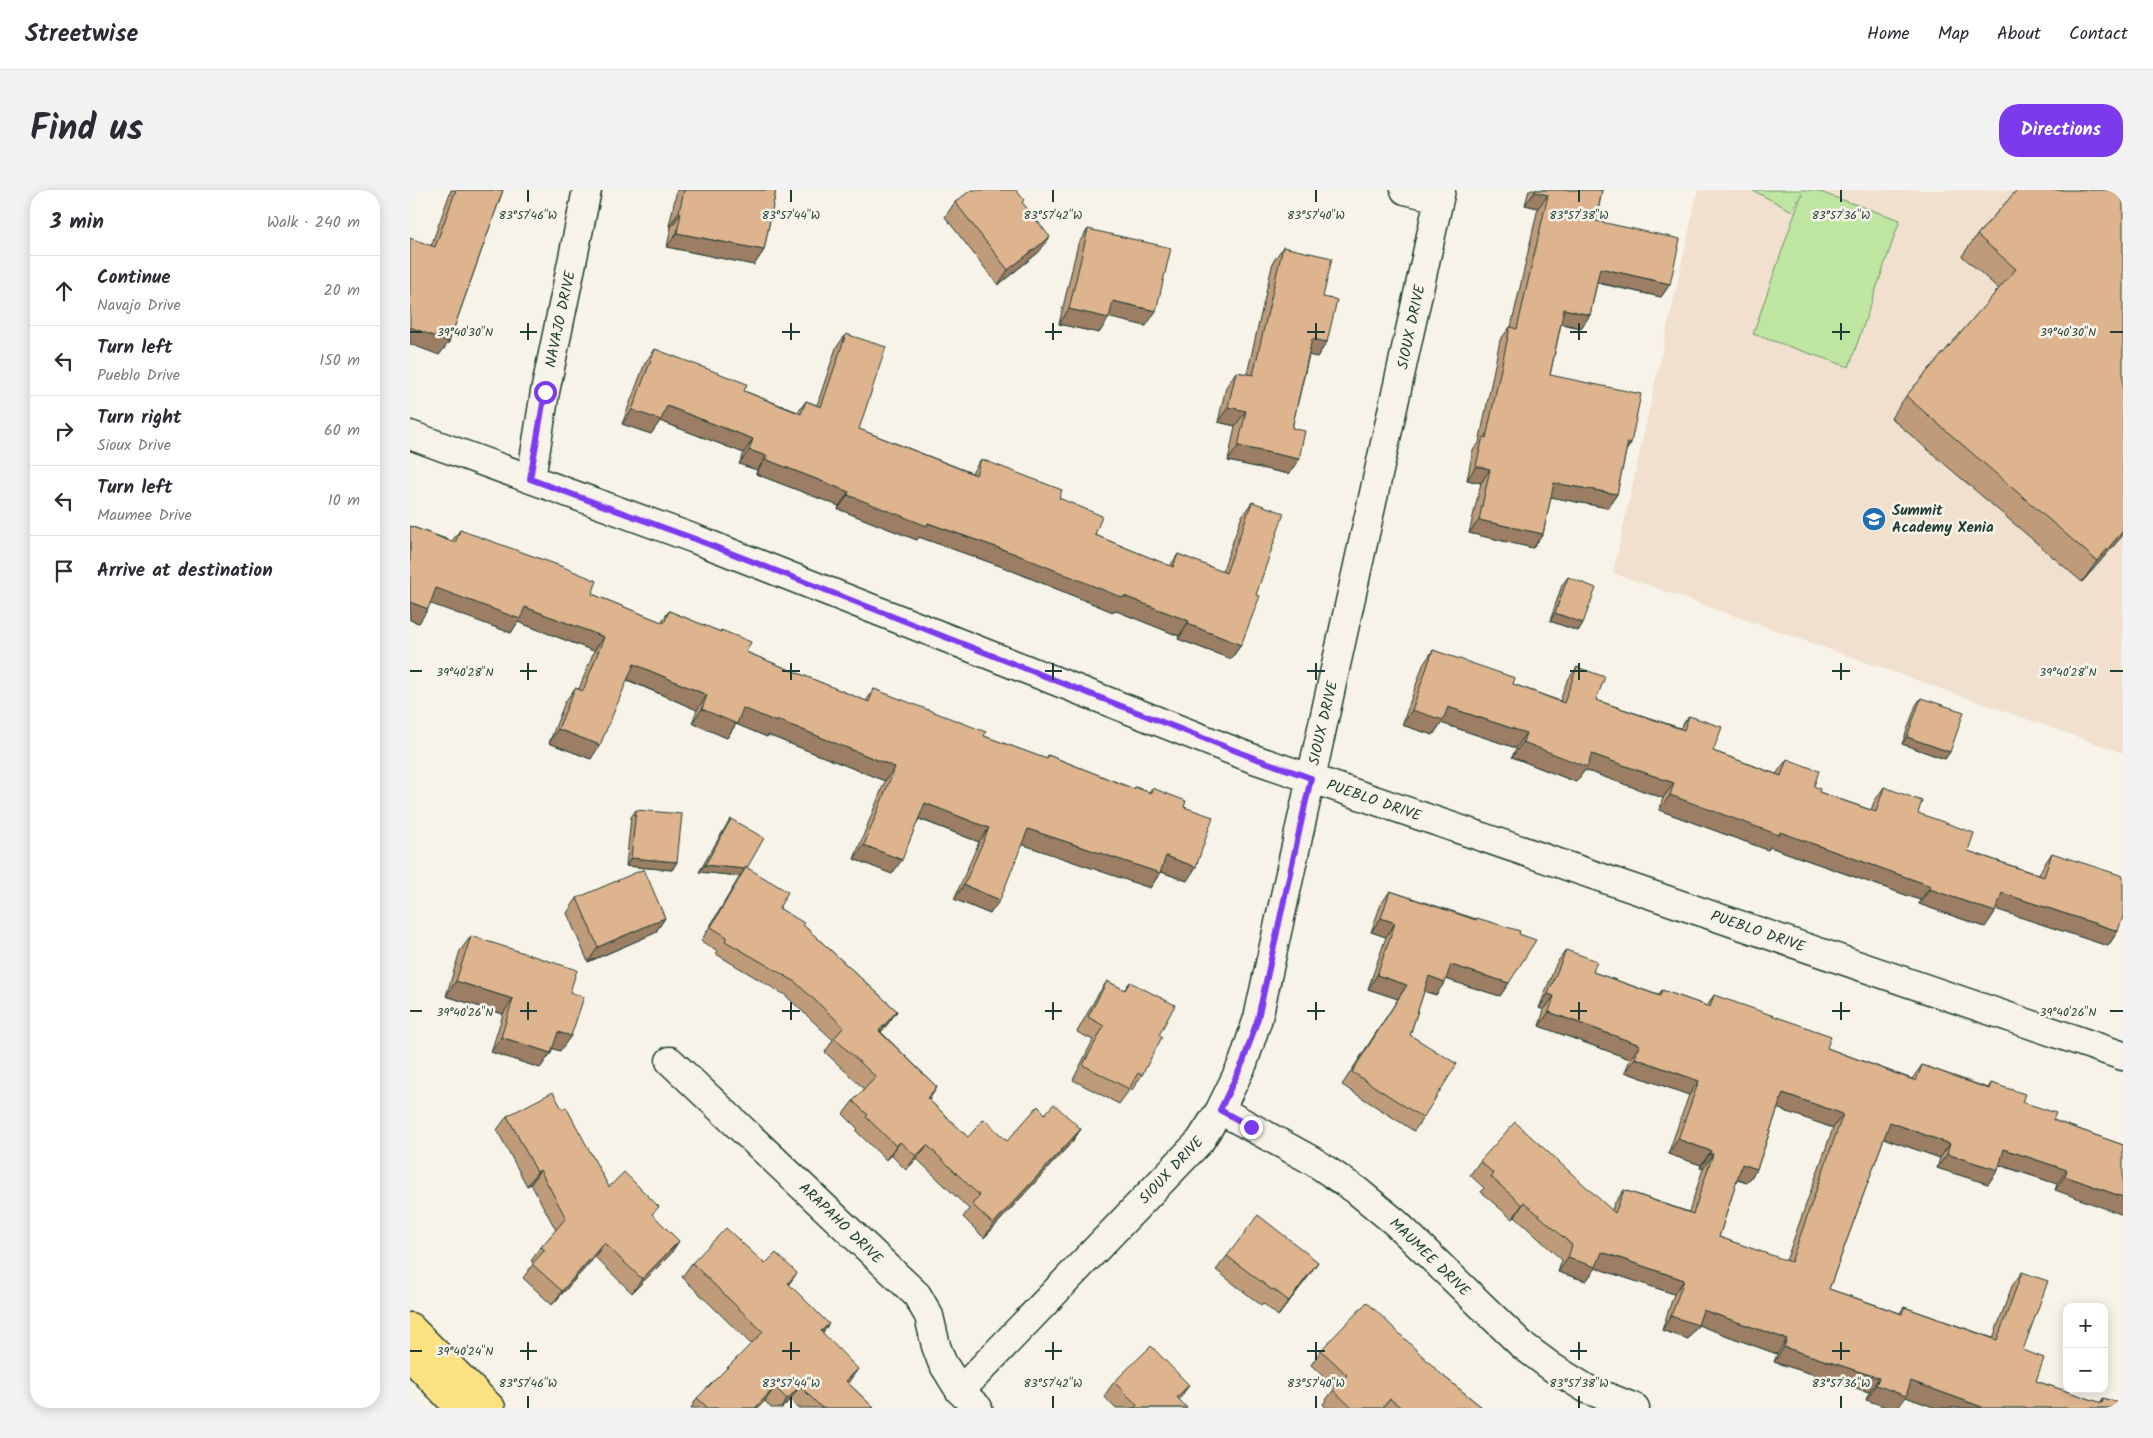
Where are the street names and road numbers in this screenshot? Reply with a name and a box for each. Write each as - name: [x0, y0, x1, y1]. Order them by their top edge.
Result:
- street label: NAVAJO DRIVE: [539, 267, 583, 370]
- street label: SIOUX DRIVE: [1391, 281, 1433, 372]
- street label: SIOUX DRIVE: [1303, 677, 1346, 768]
- street label: PUEBLO DRIVE: [1323, 774, 1425, 829]
- street label: PUEBLO DRIVE: [1707, 905, 1809, 960]
- street label: SIOUX DRIVE: [1134, 1130, 1211, 1210]
- street label: ARAPAHO DRIVE: [793, 1177, 889, 1271]
- street label: MAUMEE DRIVE: [1383, 1213, 1476, 1304]

